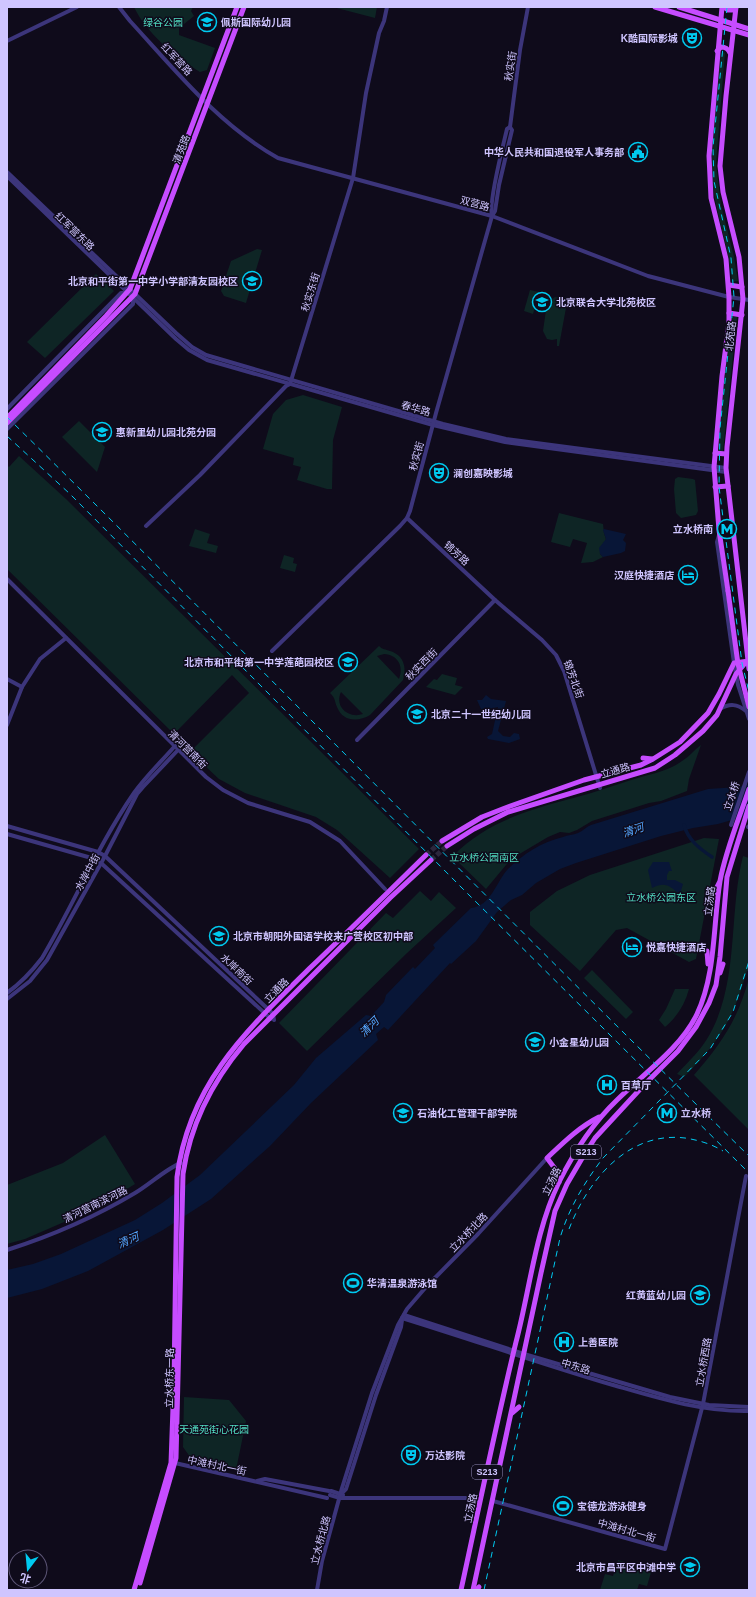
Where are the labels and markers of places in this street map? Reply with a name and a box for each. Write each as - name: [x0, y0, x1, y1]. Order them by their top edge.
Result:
- school or university icon: 佩斯国际幼儿园: [196, 11, 218, 33]
- place label: 佩斯国际幼儿园: [221, 16, 291, 28]
- theatre icon: K酷国际影城: [681, 27, 703, 49]
- place label: K酷国际影城: [621, 32, 678, 44]
- public building icon: 中华人民共和国退役军人事务部: [627, 141, 649, 163]
- place label: 中华人民共和国退役军人事务部: [484, 146, 624, 158]
- school or university icon: 北京和平街第一中学小学部清友园校区: [241, 270, 263, 292]
- place label: 北京和平街第一中学小学部清友园校区: [68, 275, 238, 287]
- school or university icon: 北京联合大学北苑校区: [531, 291, 553, 313]
- place label: 北京联合大学北苑校区: [556, 296, 656, 308]
- school or university icon: 惠新里幼儿园北苑分园: [91, 421, 113, 443]
- place label: 惠新里幼儿园北苑分园: [116, 426, 216, 438]
- theatre icon: 澜创嘉映影城: [428, 462, 450, 484]
- place label: 澜创嘉映影城: [453, 467, 513, 479]
- metro station icon: 立水桥南: [716, 518, 738, 540]
- place label: 立水桥南: [673, 524, 713, 535]
- hotel icon: 汉庭快捷酒店: [677, 564, 699, 586]
- place label: 汉庭快捷酒店: [614, 570, 674, 581]
- school or university icon: 北京市和平街第一中学莲葩园校区: [337, 651, 359, 673]
- place label: 北京市和平街第一中学莲葩园校区: [184, 656, 334, 668]
- school or university icon: 北京二十一世纪幼儿园: [406, 703, 428, 725]
- place label: 北京二十一世纪幼儿园: [431, 708, 531, 720]
- school or university icon: 北京市朝阳外国语学校来广营校区初中部: [208, 925, 230, 947]
- place label: 北京市朝阳外国语学校来广营校区初中部: [233, 930, 413, 942]
- hotel icon: 悦嘉快捷酒店: [621, 936, 643, 958]
- place label: 悦嘉快捷酒店: [646, 942, 706, 953]
- school or university icon: 小金星幼儿园: [524, 1031, 546, 1053]
- place label: 小金星幼儿园: [549, 1036, 609, 1048]
- hospital icon: 百草厅: [596, 1074, 618, 1096]
- place label: 百草厅: [621, 1080, 651, 1091]
- school or university icon: 石油化工管理干部学院: [392, 1102, 414, 1124]
- metro station icon: 立水桥: [656, 1102, 678, 1124]
- place label: 石油化工管理干部学院: [417, 1107, 517, 1119]
- place label: 立水桥: [681, 1108, 711, 1119]
- sports icon: 华清温泉游泳馆: [342, 1272, 364, 1294]
- place label: 华清温泉游泳馆: [367, 1277, 437, 1289]
- school or university icon: 红黄蓝幼儿园: [689, 1284, 711, 1306]
- place label: 红黄蓝幼儿园: [626, 1289, 686, 1301]
- hospital icon: 上善医院: [553, 1331, 575, 1353]
- place label: 上善医院: [578, 1337, 618, 1348]
- theatre icon: 万达影院: [400, 1444, 422, 1466]
- place label: 万达影院: [425, 1450, 465, 1461]
- sports icon: 宝德龙游泳健身: [552, 1495, 574, 1517]
- place label: 宝德龙游泳健身: [577, 1500, 647, 1512]
- school or university icon: 北京市昌平区中滩中学: [679, 1556, 701, 1578]
- place label: 北京市昌平区中滩中学: [576, 1562, 676, 1573]

